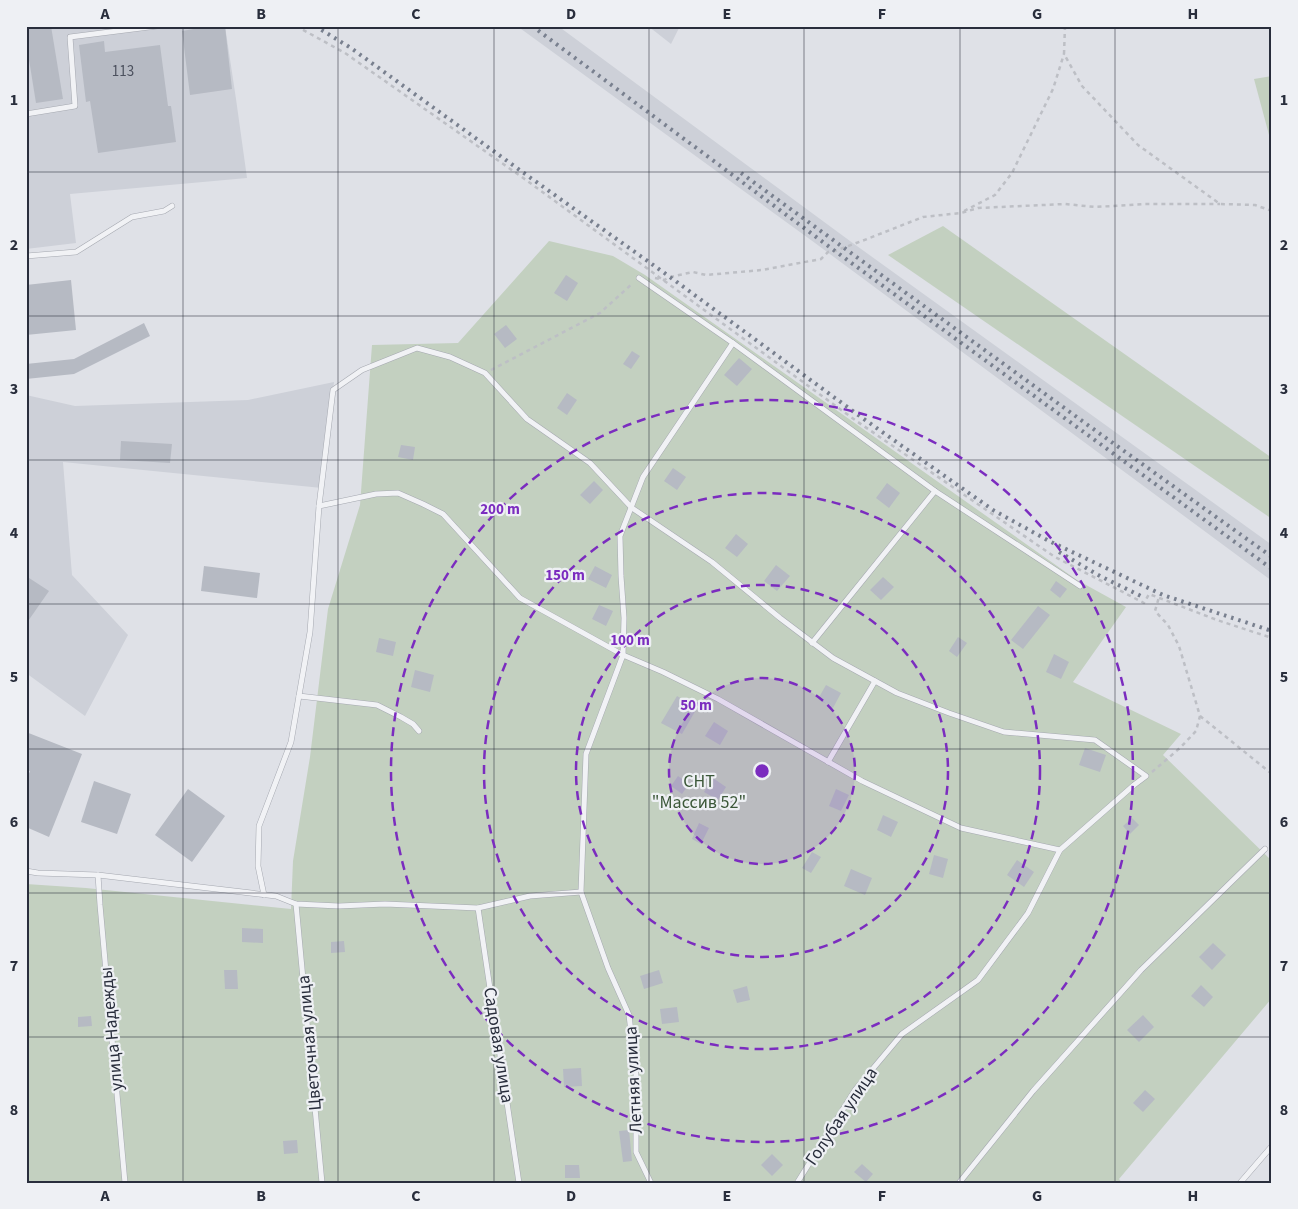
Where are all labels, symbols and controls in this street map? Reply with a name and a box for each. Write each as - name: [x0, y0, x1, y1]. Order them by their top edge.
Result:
- text: A: [99, 3, 110, 25]
- text: B: [256, 3, 266, 25]
- text: C: [411, 3, 421, 25]
- text: D: [566, 3, 576, 25]
- text: E: [723, 3, 731, 25]
- text: F: [878, 3, 886, 25]
- text: G: [1032, 3, 1042, 25]
- text: H: [1188, 3, 1198, 25]
- house number: 113: [112, 61, 134, 82]
- text: 1: [10, 89, 18, 111]
- text: 1: [1280, 89, 1288, 111]
- text: 2: [10, 234, 18, 256]
- text: 2: [1280, 234, 1288, 256]
- text: 3: [10, 378, 18, 400]
- text: 3: [1280, 378, 1288, 400]
- text: 200 m: [480, 499, 520, 520]
- text: 4: [10, 522, 19, 544]
- text: 4: [1280, 522, 1289, 544]
- text: 150 m: [545, 565, 585, 586]
- text: 100 m: [610, 630, 650, 651]
- text: 5: [10, 666, 18, 688]
- text: 5: [1280, 666, 1288, 688]
- text: 50 m: [680, 695, 712, 716]
- centre of rings: [753, 762, 771, 780]
- park label: СНТ "Массив 52": [652, 769, 746, 815]
- text: 6: [10, 811, 18, 833]
- text: 6: [1280, 811, 1288, 833]
- text: 7: [10, 955, 18, 977]
- text: 7: [1280, 955, 1288, 977]
- street label: улица Надежды: [94, 966, 129, 1092]
- street label: Цветочная улица: [291, 974, 328, 1112]
- street label: Садовая улица: [477, 985, 520, 1105]
- street label: Летняя улица: [618, 1025, 649, 1134]
- street label: Голубая улица: [799, 1062, 884, 1170]
- text: 8: [10, 1099, 18, 1121]
- text: 8: [1280, 1099, 1288, 1121]
- text: A: [99, 1185, 110, 1207]
- text: B: [256, 1185, 266, 1207]
- text: C: [411, 1185, 421, 1207]
- text: D: [566, 1185, 576, 1207]
- text: E: [723, 1185, 731, 1207]
- text: F: [878, 1185, 886, 1207]
- text: G: [1032, 1185, 1042, 1207]
- text: H: [1188, 1185, 1198, 1207]

